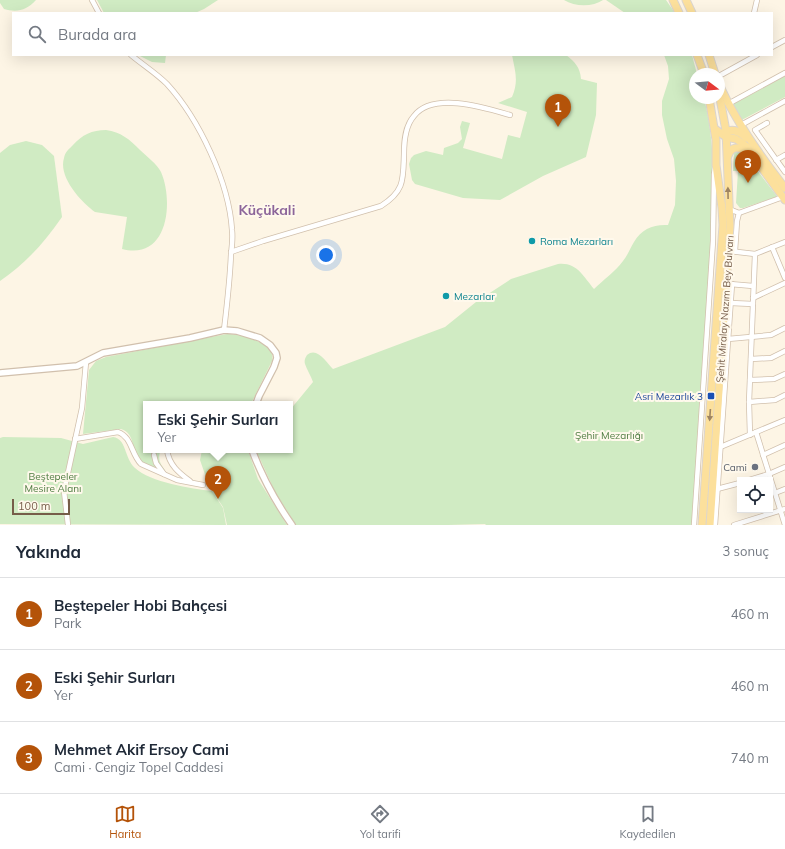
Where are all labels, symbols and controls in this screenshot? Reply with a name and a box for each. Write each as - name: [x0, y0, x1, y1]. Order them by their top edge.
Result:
- search box: [12, 12, 773, 56]
- icon: search: [26, 23, 48, 45]
- text: Burada ara: [58, 25, 137, 44]
- north arrow: [689, 68, 725, 104]
- pin: 1: [545, 94, 571, 127]
- pin: 3: [735, 150, 761, 183]
- one-way arrow: [725, 187, 732, 199]
- district label: Küçükali: [239, 201, 295, 219]
- place label: Roma Mezarları: [540, 235, 613, 248]
- street label: Şehit Miralay Nazım Bey Bulvarı: [713, 235, 737, 383]
- marker: Roma Mezarları: [527, 236, 537, 246]
- your location: [316, 245, 336, 265]
- place label: Mezarlar: [454, 290, 495, 303]
- marker: Mezarlar: [441, 291, 451, 301]
- place label: Asri Mezarlık 3: [635, 390, 703, 403]
- marker: Asri Mezarlık 3: [706, 391, 716, 401]
- popup: [143, 401, 293, 453]
- one-way arrow: [707, 409, 714, 421]
- text: Eski Şehir Surları: [157, 410, 279, 429]
- text: Yer: [157, 429, 176, 445]
- park label: Şehir Mezarlığı: [575, 429, 643, 442]
- place label: Cami: [723, 461, 747, 474]
- marker: Cami: [750, 462, 760, 472]
- pin: 2: [205, 466, 231, 499]
- park label: Beştepeler Mesire Alanı: [25, 470, 81, 495]
- map controls: [737, 477, 773, 513]
- button: locate: [737, 477, 773, 513]
- scale bar: [12, 497, 70, 516]
- text: 100 m: [18, 499, 50, 513]
- text: Yakında: [16, 541, 81, 562]
- text: 3 sonuç: [722, 543, 769, 559]
- text: Beştepeler Hobi Bahçesi: [54, 596, 227, 615]
- text: 1: [25, 606, 33, 622]
- text: 460 m: [731, 606, 769, 622]
- text: Park: [54, 615, 81, 631]
- text: Eski Şehir Surları: [54, 668, 175, 687]
- text: 2: [25, 678, 33, 694]
- text: 460 m: [731, 678, 769, 694]
- text: Yer: [54, 687, 73, 703]
- text: Mehmet Akif Ersoy Cami: [54, 740, 229, 759]
- text: 3: [25, 750, 33, 766]
- text: 740 m: [731, 750, 769, 766]
- text: Cami · Cengiz Topel Caddesi: [54, 759, 223, 775]
- tab: Harita: [109, 803, 141, 841]
- tab: Yol tarifi: [360, 803, 401, 841]
- tab: Kaydedilen: [619, 803, 676, 841]

